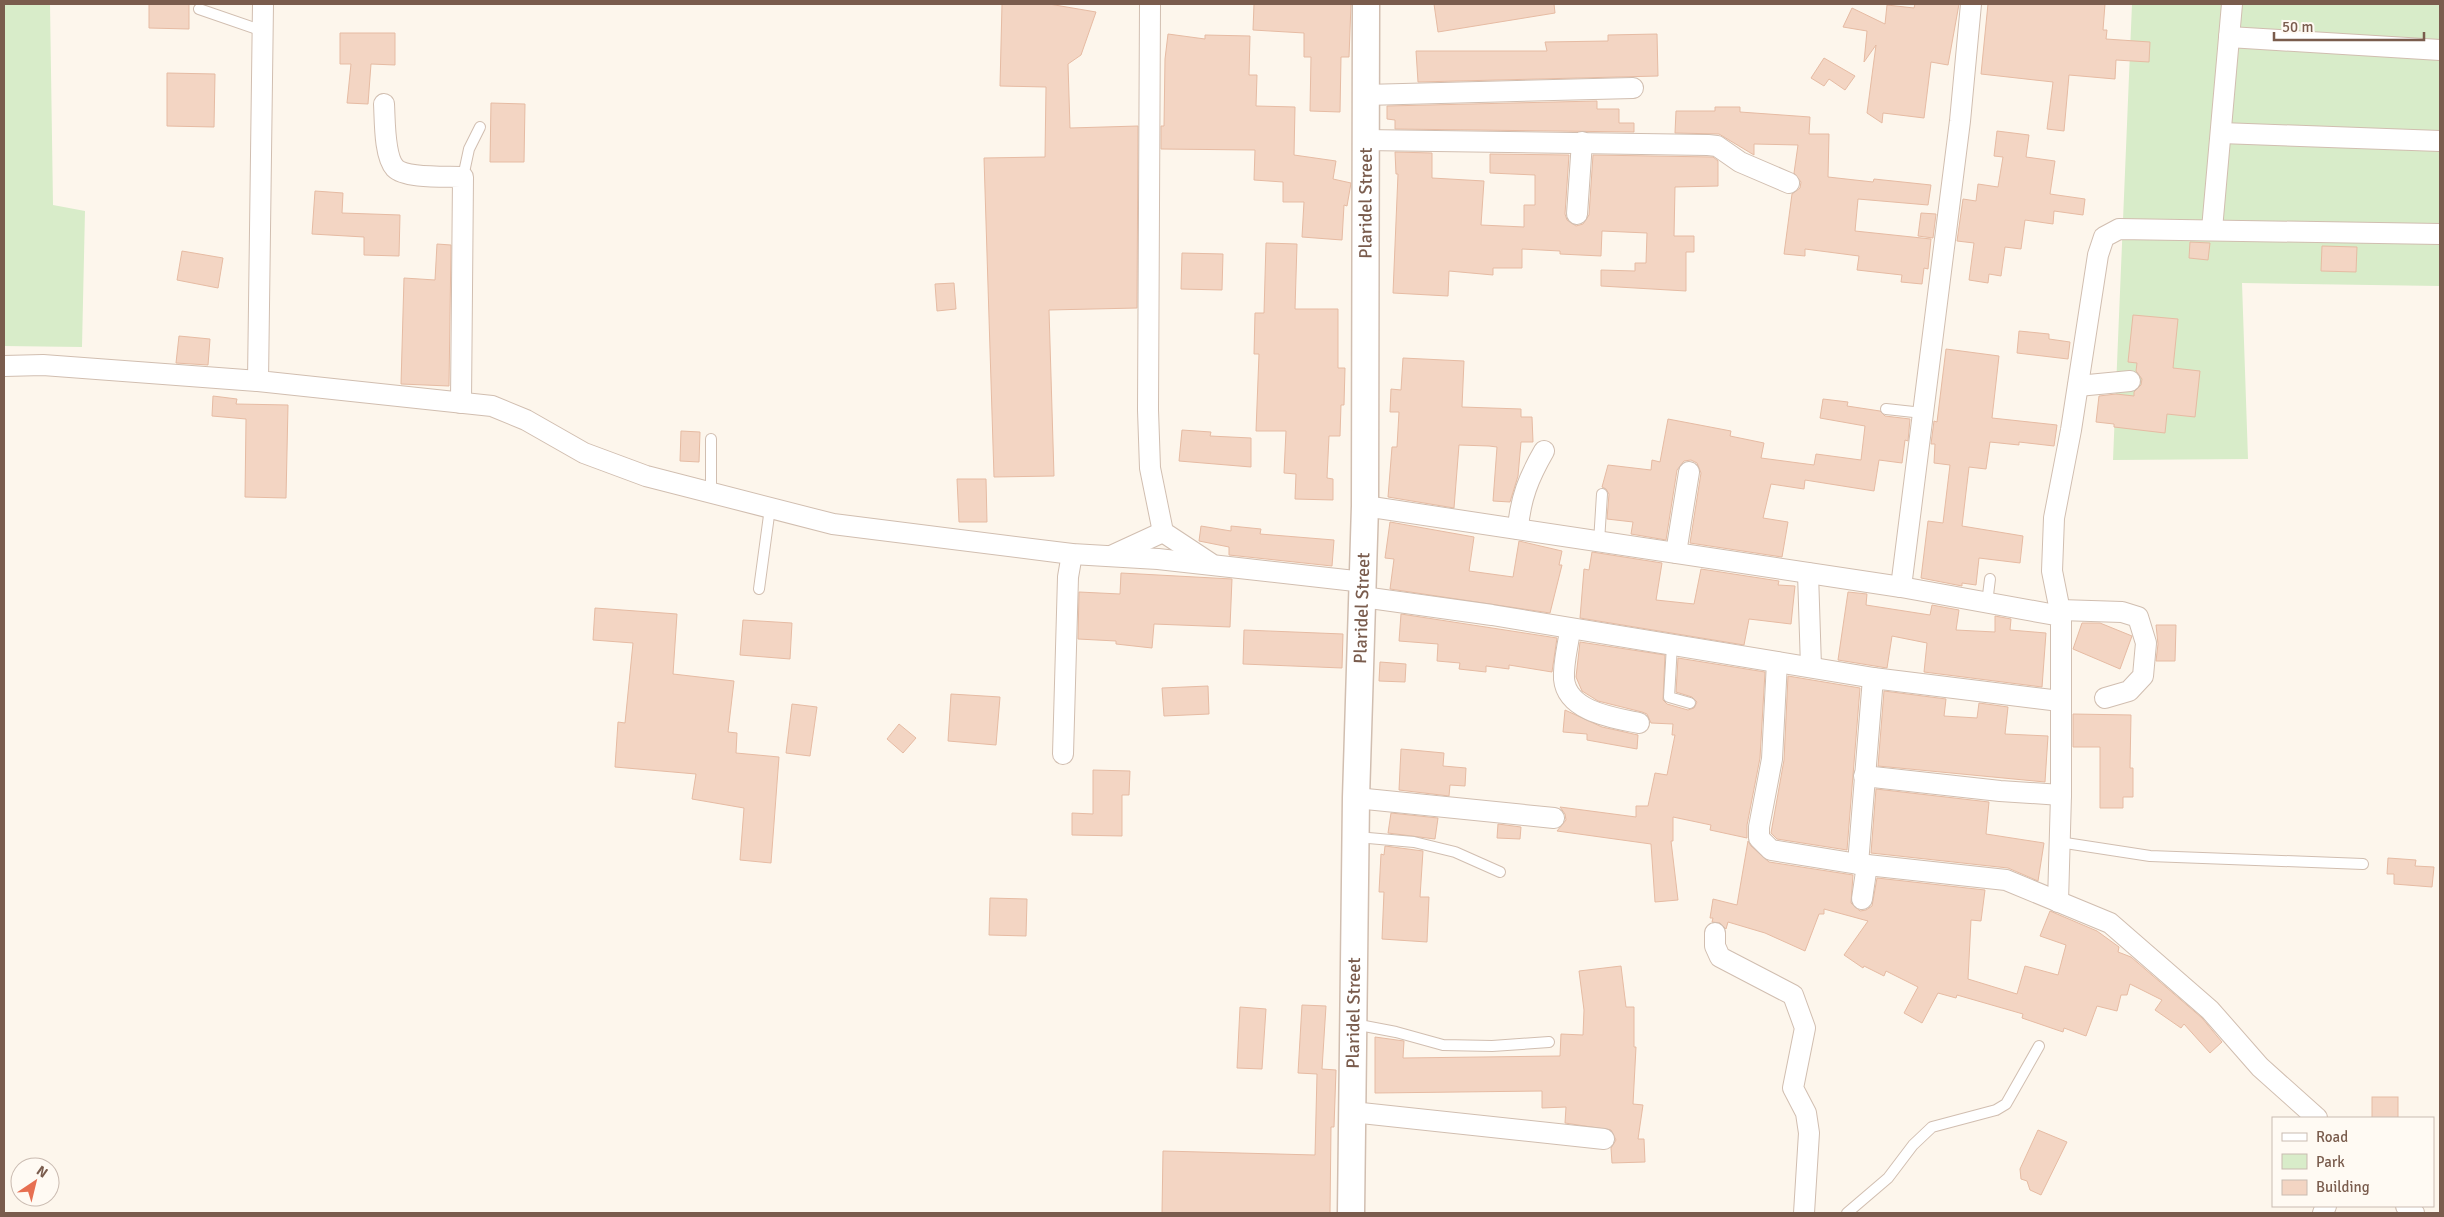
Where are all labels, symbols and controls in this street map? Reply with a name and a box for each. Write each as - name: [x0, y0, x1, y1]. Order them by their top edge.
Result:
- scale bar: [2274, 10, 2424, 42]
- text: 50 m: [2282, 18, 2313, 36]
- street label: Plaridel Street: [1354, 147, 1377, 259]
- street label: Plaridel Street: [1349, 552, 1375, 664]
- street label: Plaridel Street: [1342, 957, 1365, 1069]
- legend: [2272, 1117, 2434, 1207]
- text: Road: [2316, 1128, 2348, 1146]
- text: Park: [2316, 1153, 2345, 1171]
- north arrow: [10, 1157, 60, 1207]
- text: N: [33, 1162, 51, 1182]
- text: Building: [2316, 1178, 2370, 1196]

